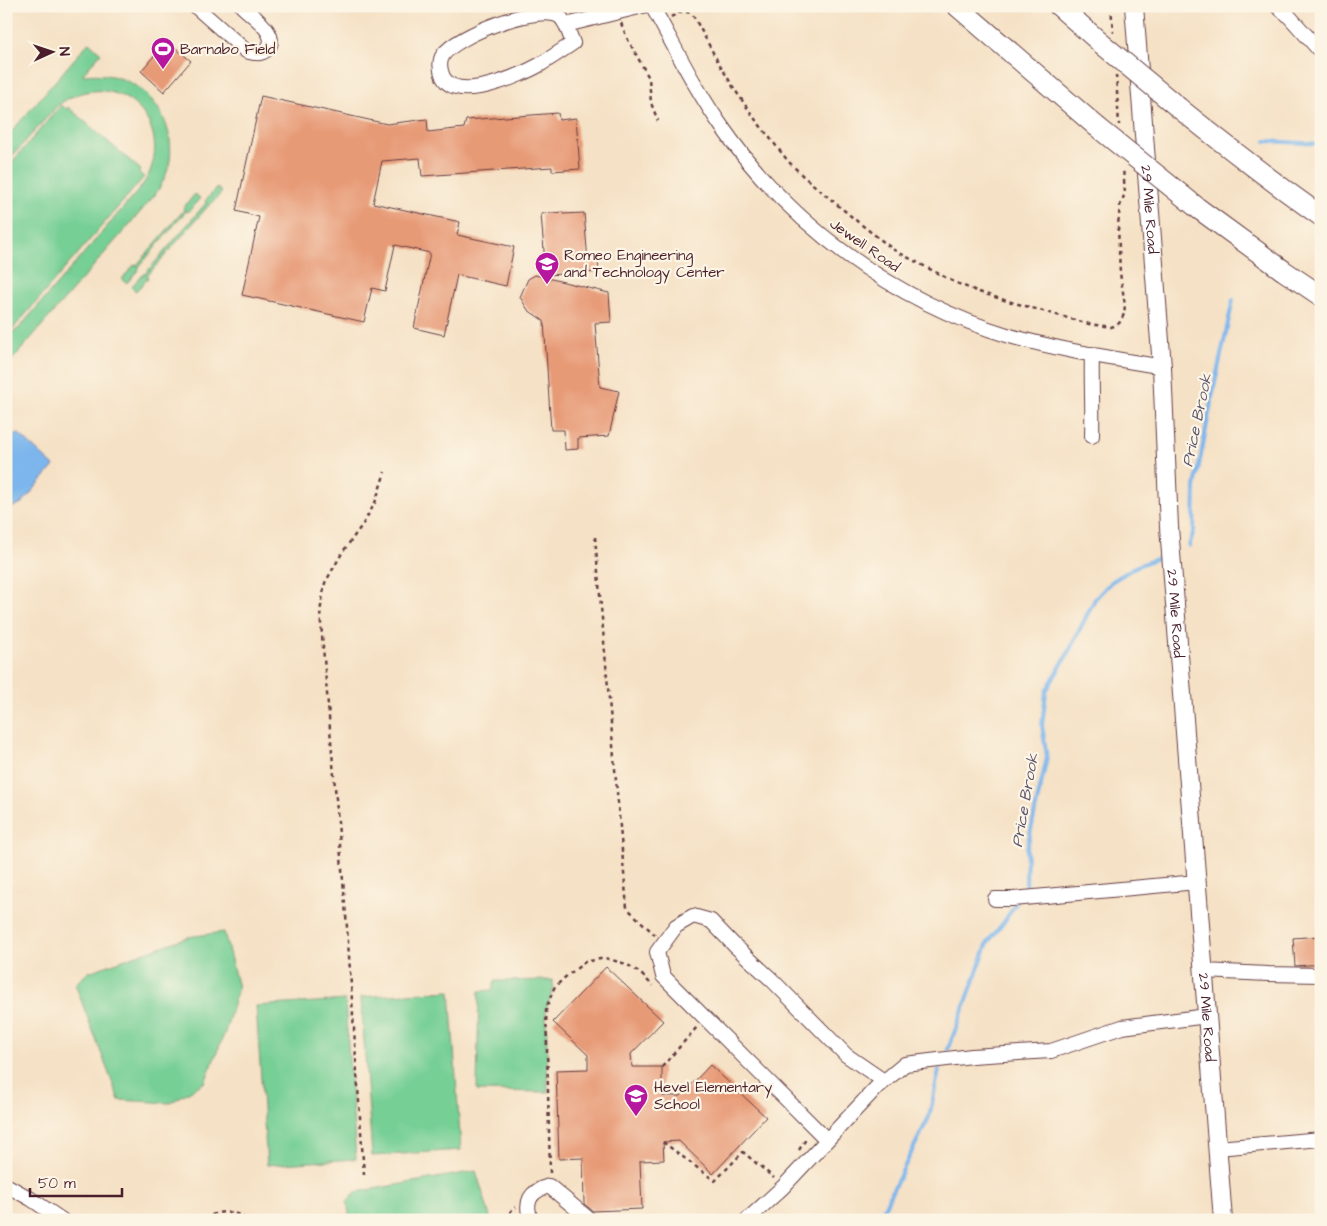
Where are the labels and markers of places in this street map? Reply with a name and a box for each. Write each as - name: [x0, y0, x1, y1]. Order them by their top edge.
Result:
- sports icon: Barnabo Field: [150, 36, 176, 70]
- place label: Barnabo Field: [180, 39, 276, 60]
- place label: Romeo Engineering and Technology Center: [564, 245, 725, 284]
- school or university icon: Romeo Engineering and Technology Center: [534, 251, 560, 285]
- place label: Hevel Elementary School: [654, 1077, 772, 1115]
- school or university icon: Hevel Elementary School: [623, 1083, 649, 1117]

